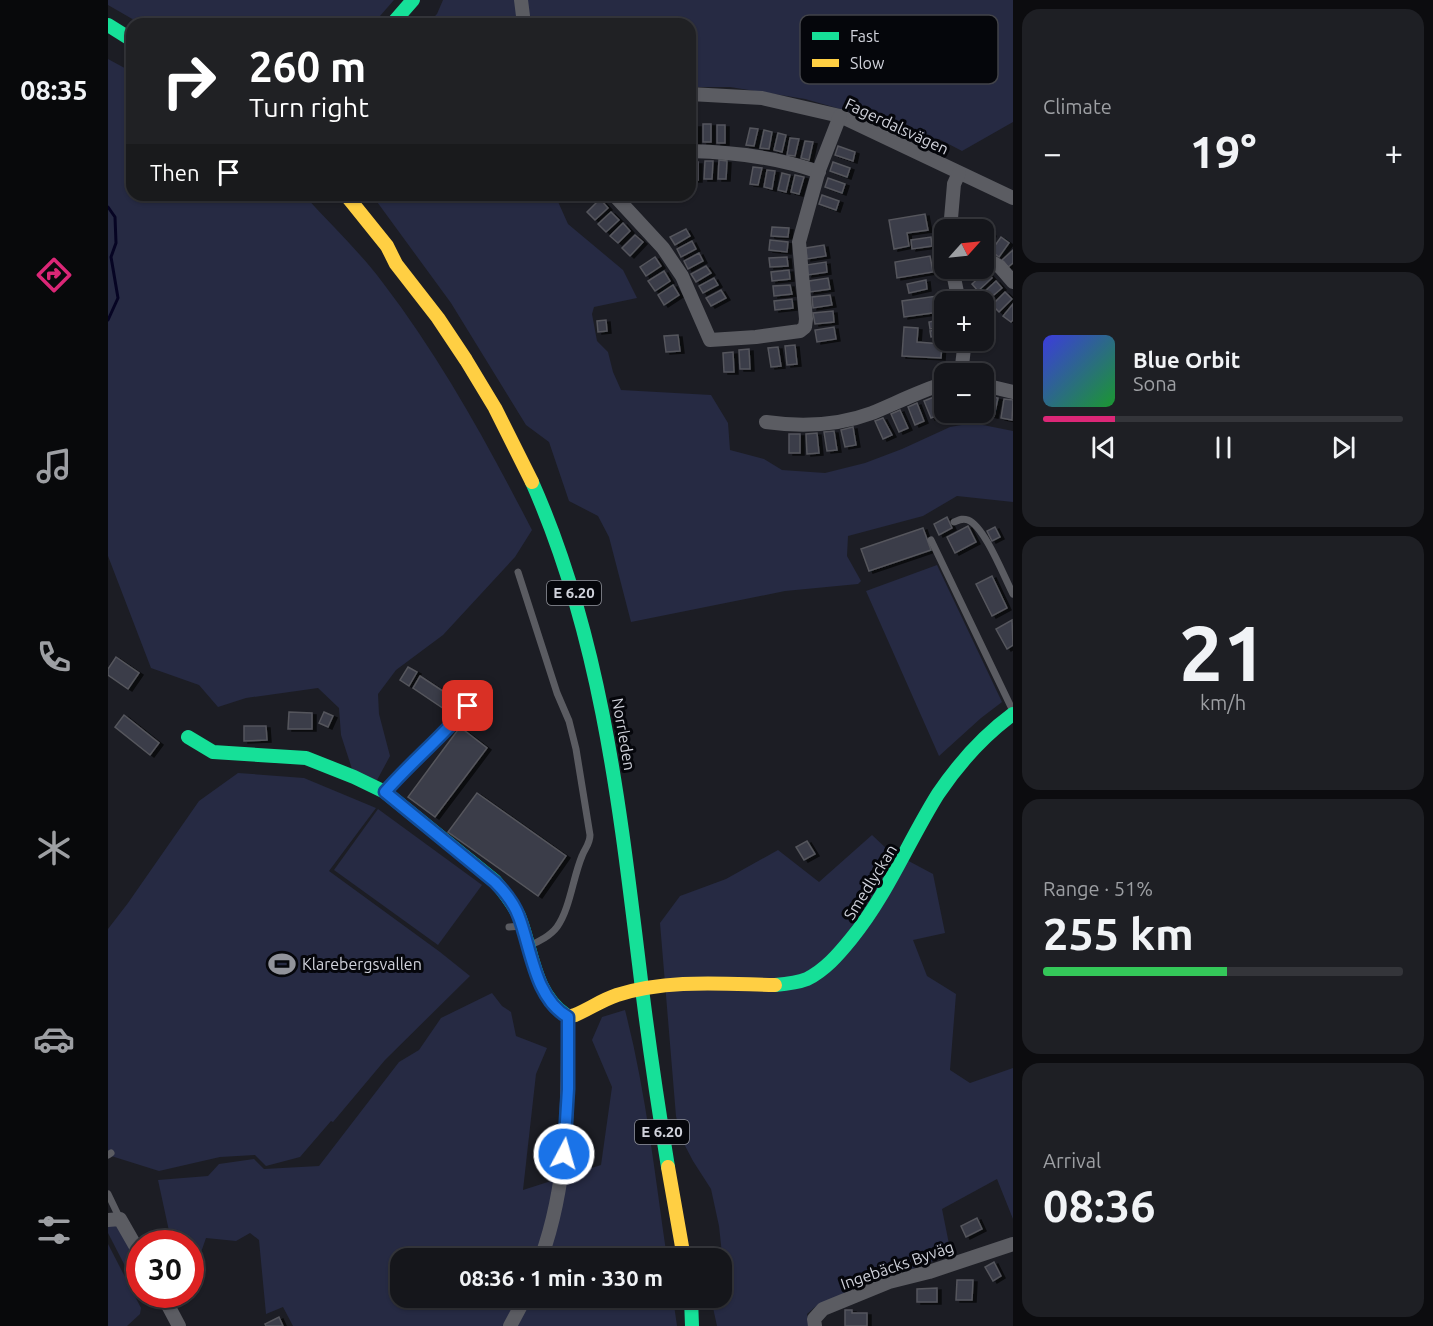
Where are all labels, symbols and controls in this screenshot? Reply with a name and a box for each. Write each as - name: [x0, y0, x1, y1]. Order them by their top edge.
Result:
- legend: [800, 15, 998, 84]
- text: Fast: [850, 27, 880, 45]
- icon: right: [150, 42, 228, 120]
- text: 260 m: [249, 43, 366, 90]
- text: Slow: [850, 54, 885, 72]
- text: 08:35: [20, 75, 88, 105]
- text: Turn right: [249, 92, 369, 122]
- street label: Fagerdalsvägen: [842, 94, 952, 158]
- text: Climate: [1043, 95, 1112, 118]
- text: 19°: [1190, 126, 1256, 177]
- text: −: [1043, 134, 1062, 171]
- text: +: [1384, 134, 1403, 171]
- icon: arrive: [212, 156, 245, 189]
- text: Then: [150, 160, 200, 185]
- north arrow: [934, 219, 994, 279]
- map controls: [934, 219, 994, 423]
- icon: directions: [33, 254, 75, 296]
- button: +: [934, 291, 994, 351]
- text: Blue Orbit: [1133, 347, 1240, 372]
- button: −: [934, 363, 994, 423]
- text: Sona: [1133, 372, 1177, 395]
- icon: previous: [1087, 431, 1120, 464]
- icon: pause: [1207, 431, 1240, 464]
- icon: next: [1327, 431, 1360, 464]
- icon: music: [33, 445, 75, 487]
- road number: E 6.20: [547, 581, 601, 605]
- text: 21: [1179, 608, 1267, 696]
- icon: phone: [33, 636, 75, 678]
- pin: [442, 680, 493, 731]
- icon: arrive: [451, 689, 484, 722]
- text: km/h: [1200, 691, 1246, 714]
- street label: Norrleden: [609, 696, 639, 772]
- icon: climate: [33, 827, 75, 869]
- street label: Smedlyckan: [840, 841, 900, 923]
- text: Range · 51%: [1043, 877, 1153, 900]
- text: 255 km: [1043, 908, 1194, 959]
- sports icon: Klarebergsvallen: [267, 949, 297, 979]
- place label: Klarebergsvallen: [302, 955, 422, 973]
- icon: car: [33, 1018, 75, 1060]
- road number: E 6.20: [635, 1120, 689, 1144]
- position arrow: [532, 1122, 596, 1186]
- text: Arrival: [1043, 1149, 1101, 1172]
- text: 08:36: [1043, 1180, 1156, 1231]
- icon: filters: [33, 1209, 75, 1251]
- speed limit sign: 30: [126, 1230, 204, 1308]
- street label: Ingebäcks Byväg: [838, 1237, 956, 1293]
- text: 08:36 · 1 min · 330 m: [459, 1265, 663, 1290]

